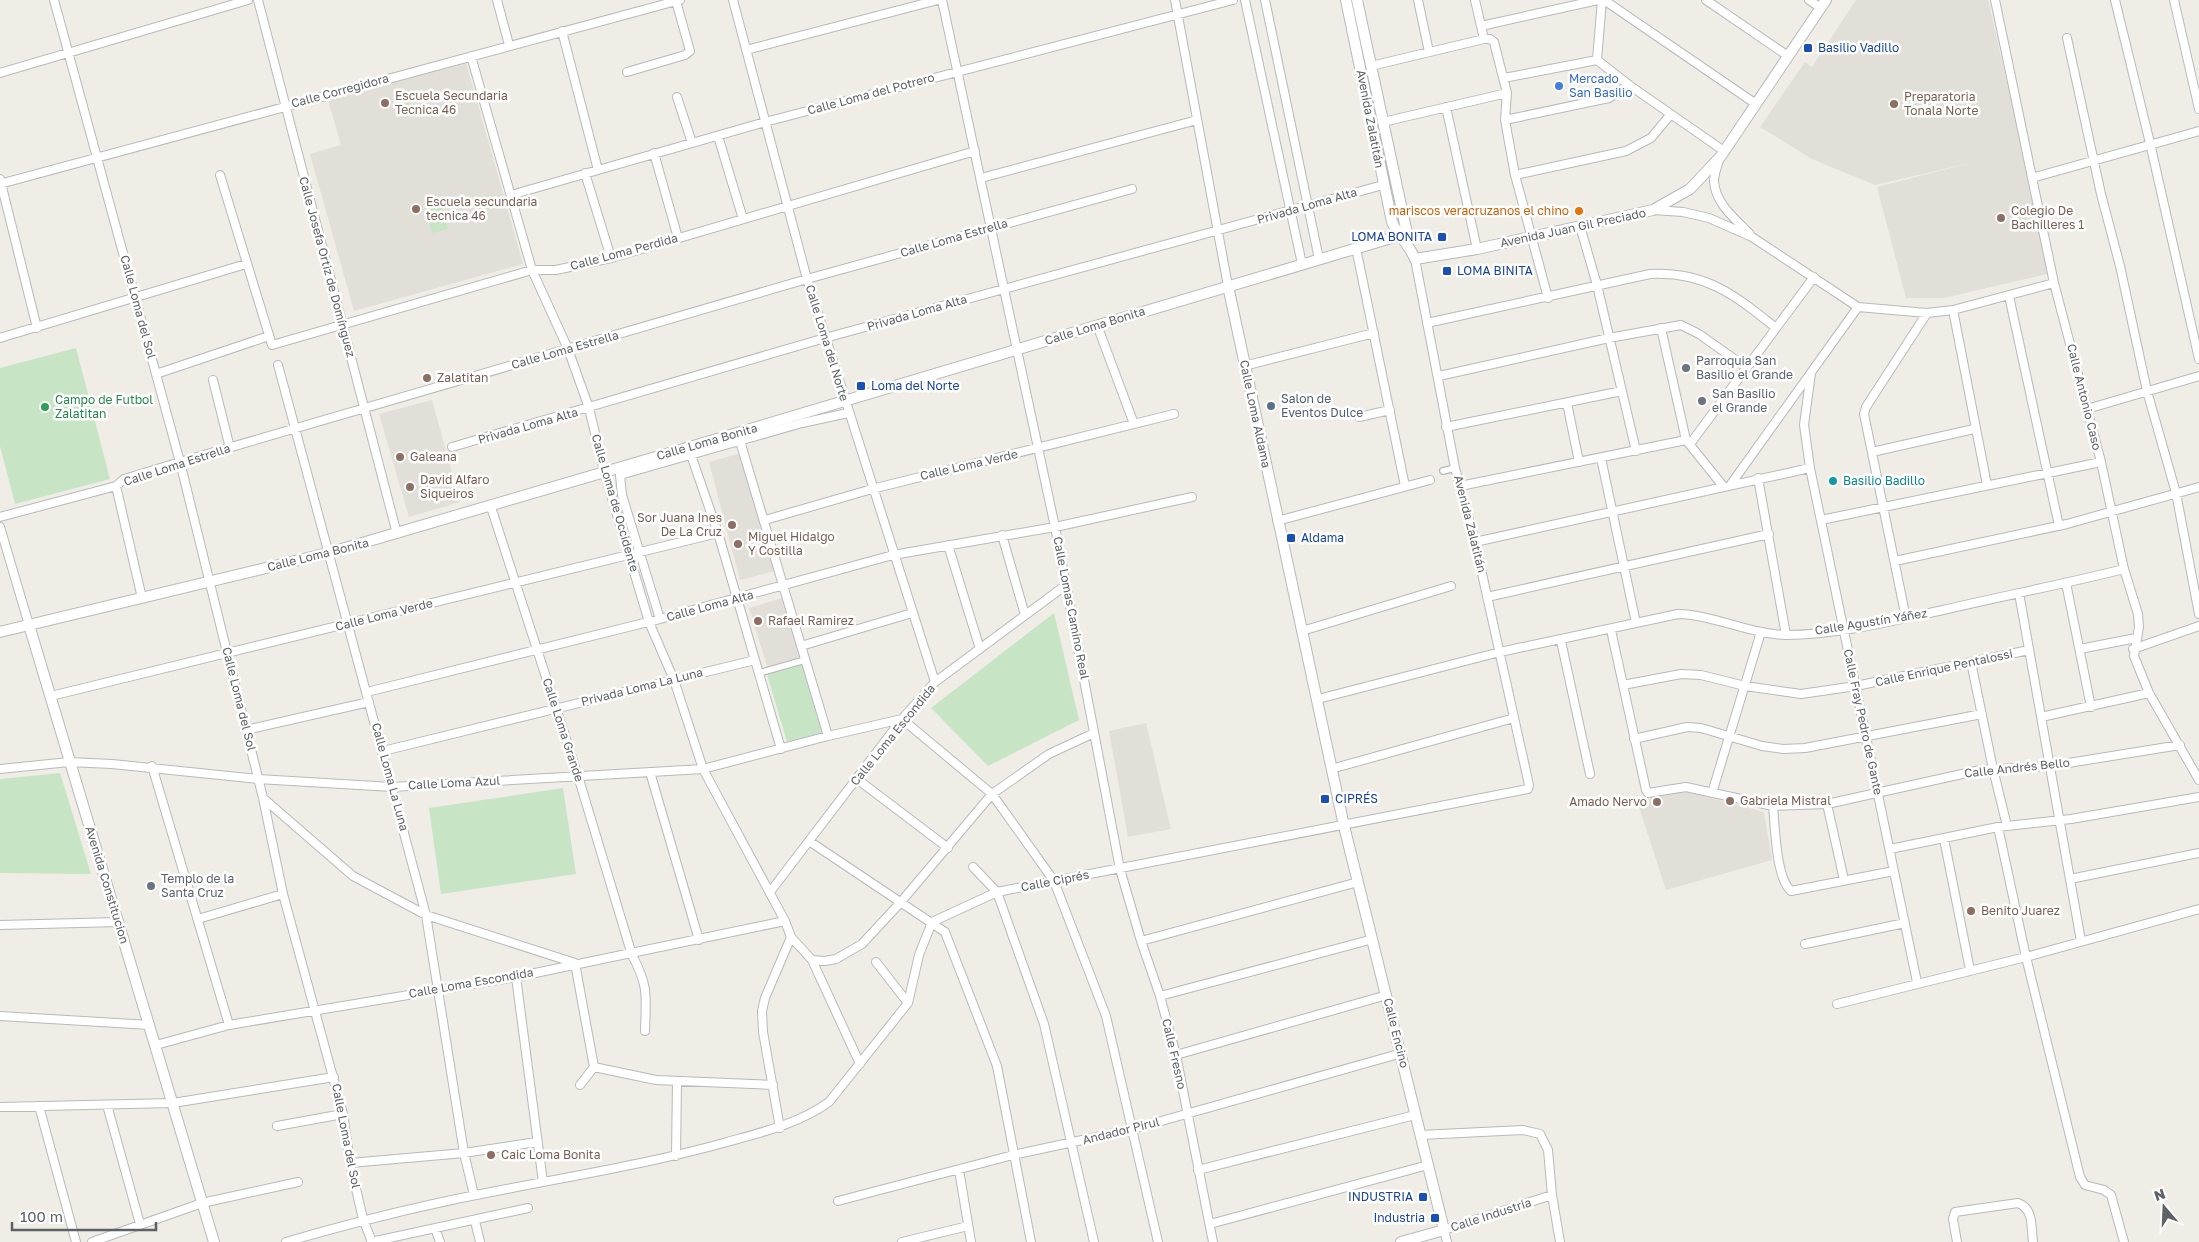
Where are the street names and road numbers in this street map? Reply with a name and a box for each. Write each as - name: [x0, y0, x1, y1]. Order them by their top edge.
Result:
- street label: Avenida Zalatitán: [1354, 68, 1387, 169]
- street label: Calle Loma del Potrero: [806, 69, 936, 118]
- street label: Calle Corregidora: [289, 70, 390, 111]
- street label: Calle Josefa Ortiz de Domínguez: [296, 175, 359, 359]
- street label: Privada Loma Alta: [1255, 184, 1359, 227]
- street label: Avenida Juan Gil Preciado: [1499, 205, 1647, 250]
- street label: Calle Loma Estrella: [898, 215, 1009, 260]
- street label: Calle Loma Perdida: [568, 230, 679, 273]
- street label: Calle Loma del Sol: [117, 253, 160, 360]
- street label: Calle Loma del Norte: [803, 283, 852, 403]
- street label: Privada Loma Alta: [865, 291, 969, 334]
- street label: Calle Loma Bonita: [1043, 303, 1147, 348]
- street label: Calle Loma Estrella: [509, 327, 620, 372]
- street label: Calle Antonio Caso: [2064, 342, 2105, 452]
- street label: Calle Loma Aldama: [1237, 359, 1274, 469]
- street label: Privada Loma Alta: [476, 404, 580, 447]
- street label: Calle Loma Bonita: [655, 420, 759, 463]
- street label: Calle Loma de Occidente: [589, 432, 642, 574]
- street label: Calle Loma Estrella: [122, 440, 232, 489]
- street label: Calle Loma Verde: [918, 446, 1019, 483]
- street label: Avenida Zalatitán: [1451, 474, 1490, 574]
- street label: Calle Loma Bonita: [266, 535, 370, 574]
- street label: Calle Lomas Camino Real: [1050, 535, 1093, 681]
- street label: Calle Loma Alta: [665, 587, 755, 624]
- street label: Calle Loma Verde: [334, 595, 434, 634]
- street label: Calle Agustín Yáñez: [1814, 605, 1928, 638]
- street label: Calle Loma del Sol: [219, 645, 260, 753]
- street label: Calle Enrique Pentalossi: [1874, 646, 2014, 689]
- street label: Calle Fray Pedro de Gante: [1841, 648, 1886, 796]
- street label: Privada Loma La Luna: [579, 664, 704, 709]
- street label: Calle Loma Grande: [540, 676, 587, 784]
- street label: Calle Loma Escondida: [847, 681, 938, 788]
- street label: Calle Loma La Luna: [369, 721, 412, 833]
- street label: Calle Andrés Bello: [1964, 755, 2070, 780]
- street label: Calle Loma Azul: [408, 773, 501, 792]
- street label: Avenida Constitucion: [82, 824, 132, 945]
- street label: Calle Ciprés: [1020, 867, 1090, 894]
- street label: Calle Loma Escondida: [407, 964, 534, 1001]
- street label: Calle Encino: [1381, 996, 1412, 1069]
- street label: Calle Fresno: [1159, 1017, 1190, 1091]
- street label: Calle Loma del Sol: [329, 1082, 364, 1190]
- street label: Andador Pirul: [1081, 1114, 1161, 1147]
- street label: Calle Industria: [1449, 1194, 1533, 1235]

